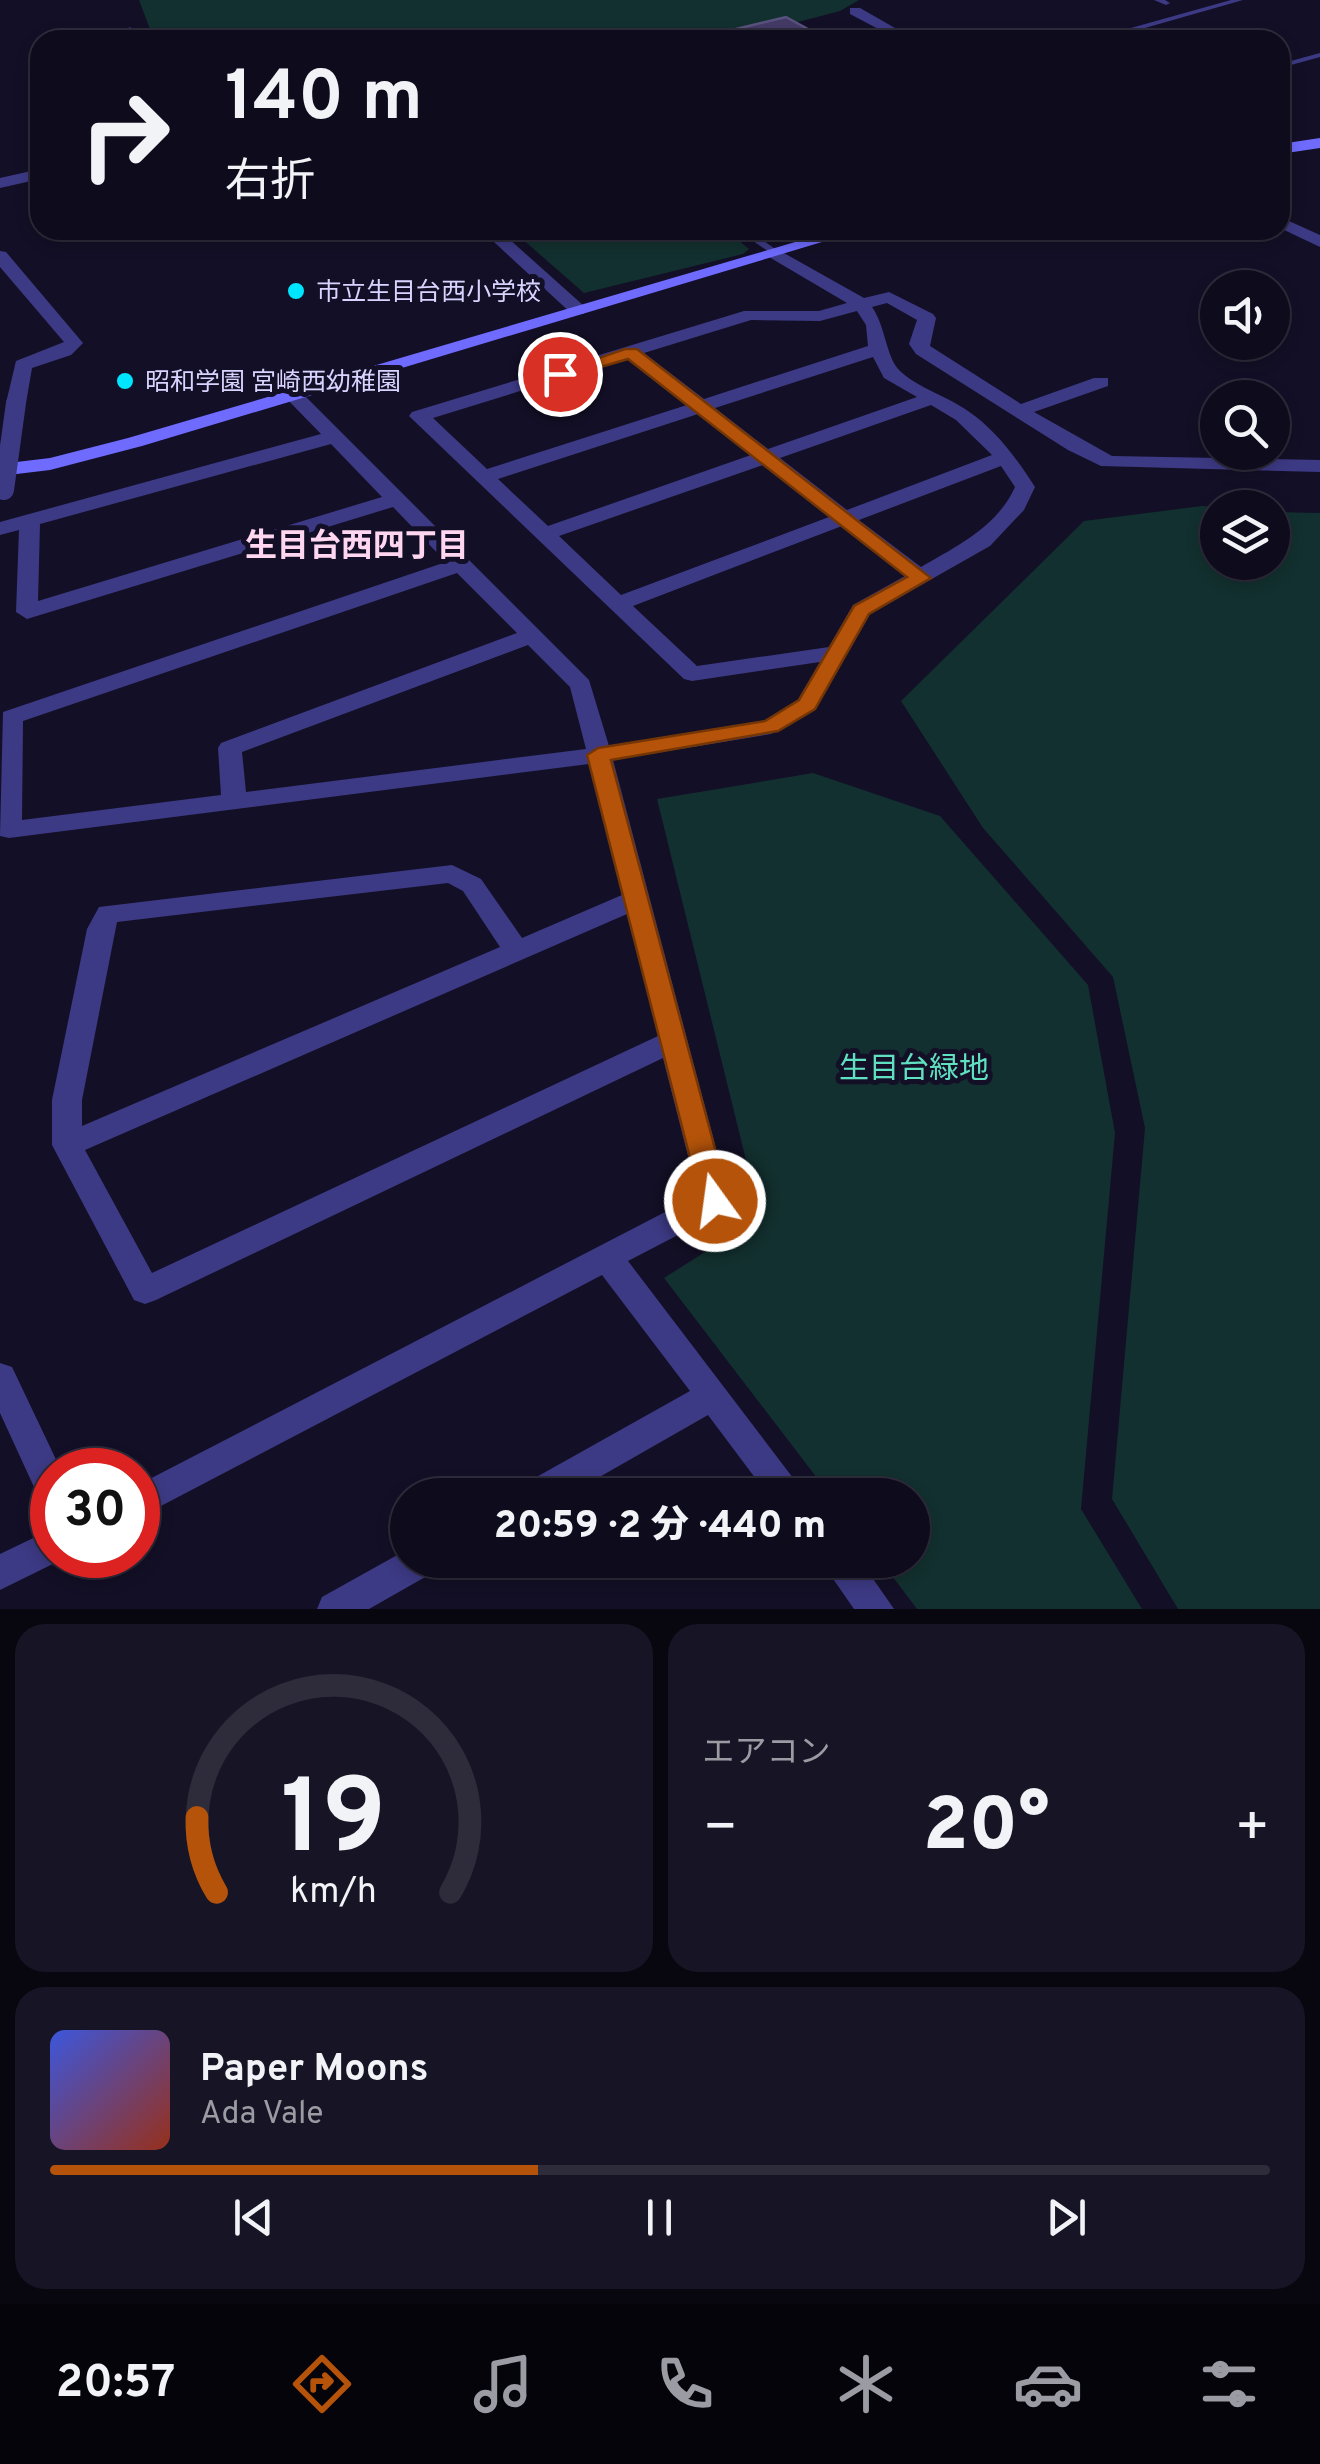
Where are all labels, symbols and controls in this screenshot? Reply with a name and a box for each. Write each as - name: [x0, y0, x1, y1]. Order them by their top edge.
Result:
- text: 140 m: [225, 56, 423, 145]
- icon: right: [60, 70, 190, 200]
- text: 右折: [225, 155, 315, 212]
- map controls: [1200, 270, 1290, 580]
- button: sound: [1200, 270, 1290, 360]
- place label: 市立生目台西小学校: [316, 278, 541, 310]
- marker: 市立生目台西小学校: [285, 280, 307, 302]
- pin: [518, 332, 603, 417]
- icon: arrive: [533, 347, 588, 402]
- place label: 昭和学園 宮崎西幼稚園: [145, 368, 401, 400]
- marker: 昭和学園 宮崎西幼稚園: [114, 370, 136, 392]
- button: search: [1200, 380, 1290, 470]
- button: layers: [1200, 490, 1290, 580]
- district label: 生目台西四丁目: [245, 528, 469, 568]
- park label: 生目台緑地: [839, 1052, 989, 1089]
- position arrow: [663, 1149, 767, 1253]
- speed limit sign: 30: [30, 1448, 160, 1578]
- text: 20:59 · 2 分 · 440 m: [494, 1503, 826, 1552]
- text: エアコン: [703, 1734, 831, 1774]
- text: 19: [281, 1758, 387, 1890]
- text: 20°: [923, 1782, 1050, 1877]
- text: −: [703, 1795, 738, 1865]
- text: +: [1235, 1795, 1270, 1865]
- text: km/h: [290, 1870, 377, 1916]
- text: Paper Moons: [200, 2046, 429, 2095]
- text: Ada Vale: [200, 2095, 324, 2135]
- icon: previous: [226, 2190, 281, 2245]
- icon: pause: [632, 2190, 687, 2245]
- icon: next: [1039, 2190, 1094, 2245]
- icon: directions: [287, 2349, 357, 2419]
- icon: music: [468, 2349, 538, 2419]
- icon: phone: [650, 2349, 720, 2419]
- icon: climate: [831, 2349, 901, 2419]
- icon: car: [1013, 2349, 1083, 2419]
- icon: filters: [1194, 2349, 1264, 2419]
- text: 20:57: [56, 2356, 175, 2413]

